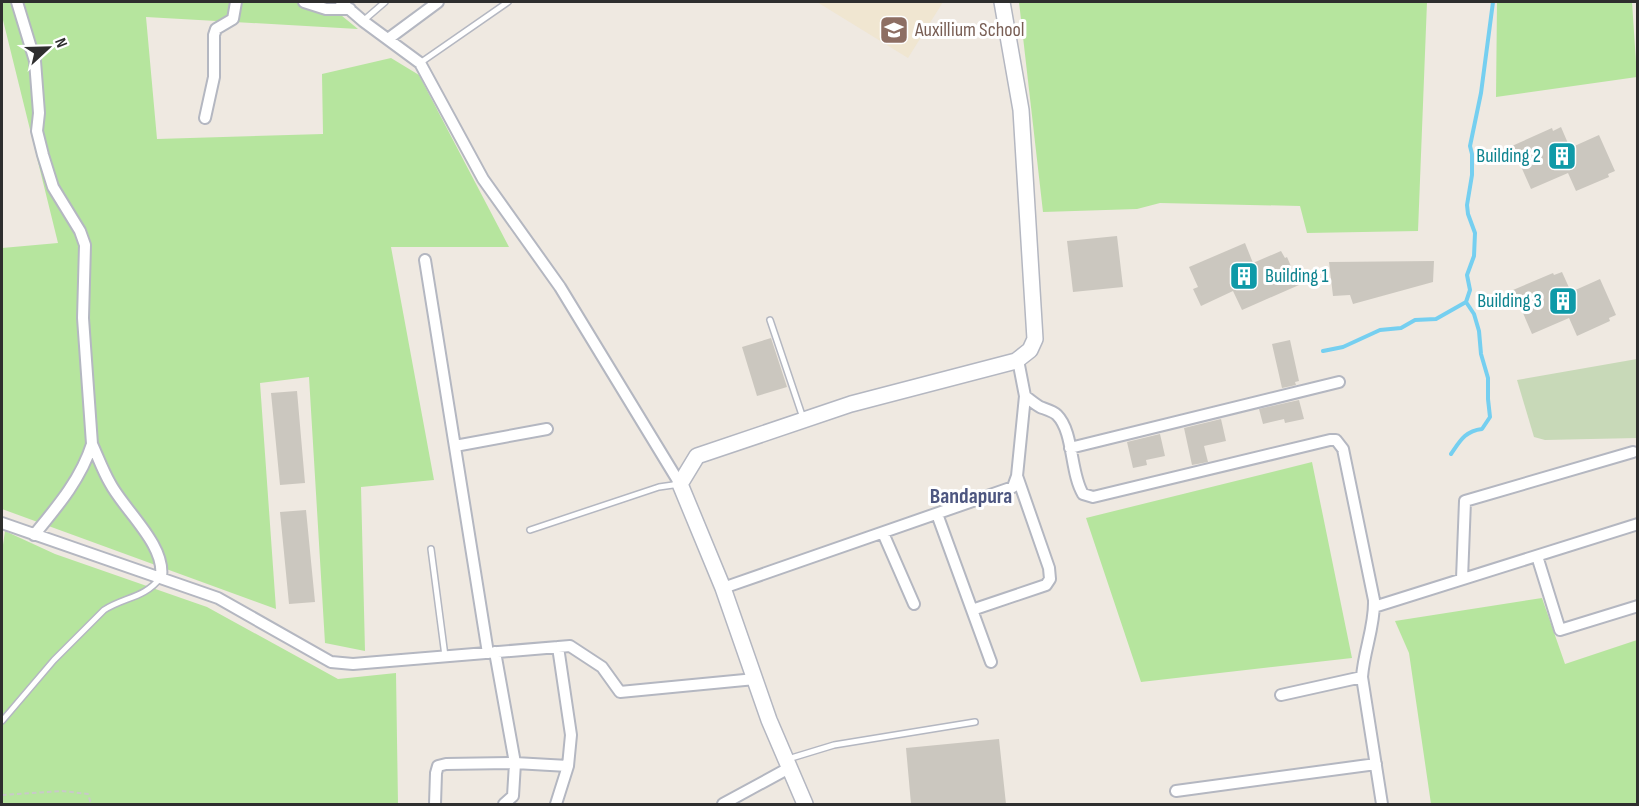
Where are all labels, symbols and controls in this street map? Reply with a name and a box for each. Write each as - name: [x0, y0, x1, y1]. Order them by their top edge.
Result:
- school or university icon: Auxillium School: [878, 14, 910, 46]
- north arrow: [18, 18, 78, 78]
- place label: Auxillium School: [914, 18, 1025, 42]
- text: N: [50, 35, 71, 50]
- building icon: Building 2: [1546, 140, 1578, 172]
- place label: Building 2: [1476, 144, 1541, 168]
- building icon: Building 1: [1228, 260, 1260, 292]
- place label: Building 1: [1265, 264, 1328, 288]
- building icon: Building 3: [1547, 285, 1579, 317]
- place label: Building 3: [1477, 289, 1542, 313]
- district label: Bandapura: [930, 483, 1012, 510]

